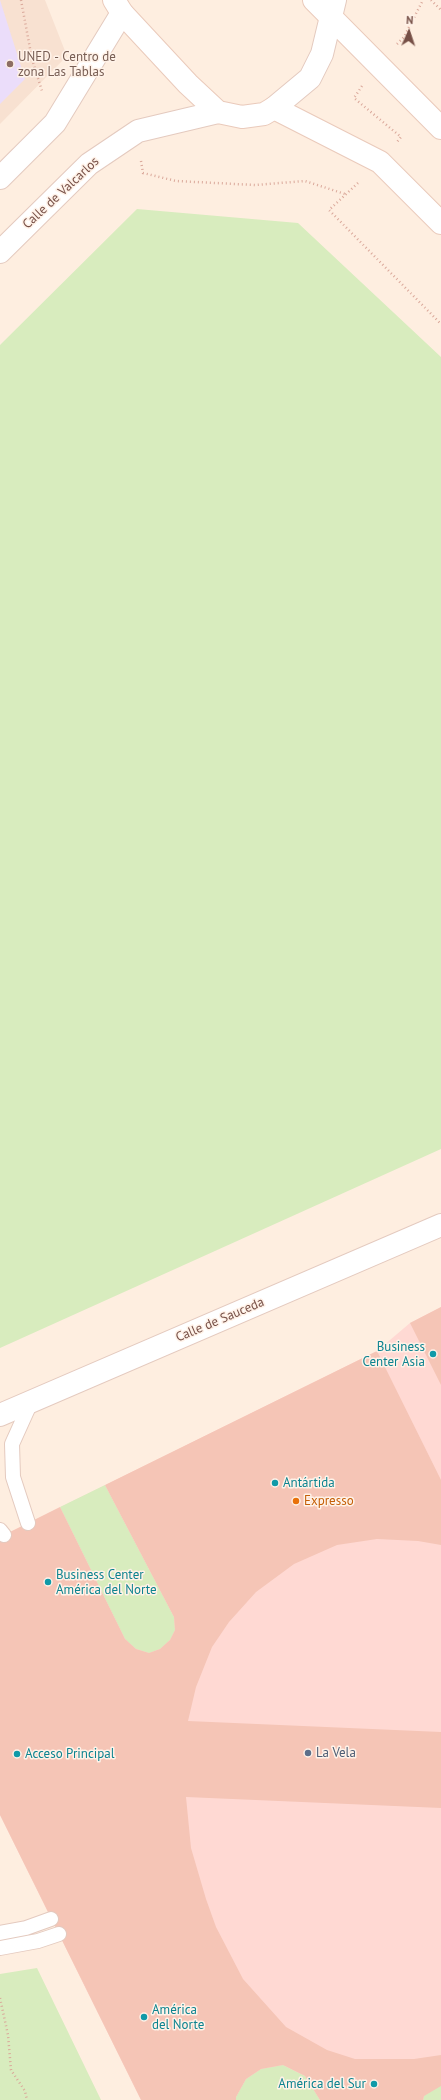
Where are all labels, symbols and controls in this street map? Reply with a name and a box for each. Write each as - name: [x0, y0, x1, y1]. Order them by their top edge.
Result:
- north arrow: [389, 12, 429, 52]
- text: N: [406, 13, 414, 27]
- place label: UNED - Centro de zona Las Tablas: [18, 49, 116, 80]
- marker: UNED - Centro de zona Las Tablas: [5, 59, 15, 69]
- street label: Calle de Valcarlos: [20, 154, 102, 232]
- street label: Calle de Sauceda: [174, 1294, 266, 1346]
- place label: Business Center Asia: [363, 1339, 425, 1370]
- marker: Business Center Asia: [428, 1349, 438, 1359]
- place label: Antártida: [283, 1475, 335, 1491]
- marker: Antártida: [270, 1478, 280, 1488]
- place label: Expresso: [304, 1493, 354, 1509]
- marker: Expresso: [291, 1496, 301, 1506]
- place label: Business Center América del Norte: [56, 1567, 157, 1598]
- marker: Business Center América del Norte: [43, 1577, 53, 1587]
- place label: La Vela: [316, 1745, 356, 1761]
- place label: Acceso Principal: [25, 1746, 115, 1762]
- marker: La Vela: [303, 1748, 313, 1758]
- marker: Acceso Principal: [12, 1749, 22, 1759]
- place label: América del Norte: [152, 2002, 204, 2033]
- marker: América del Norte: [139, 2012, 149, 2022]
- place label: América del Sur: [278, 2076, 366, 2092]
- marker: América del Sur: [369, 2079, 379, 2089]

